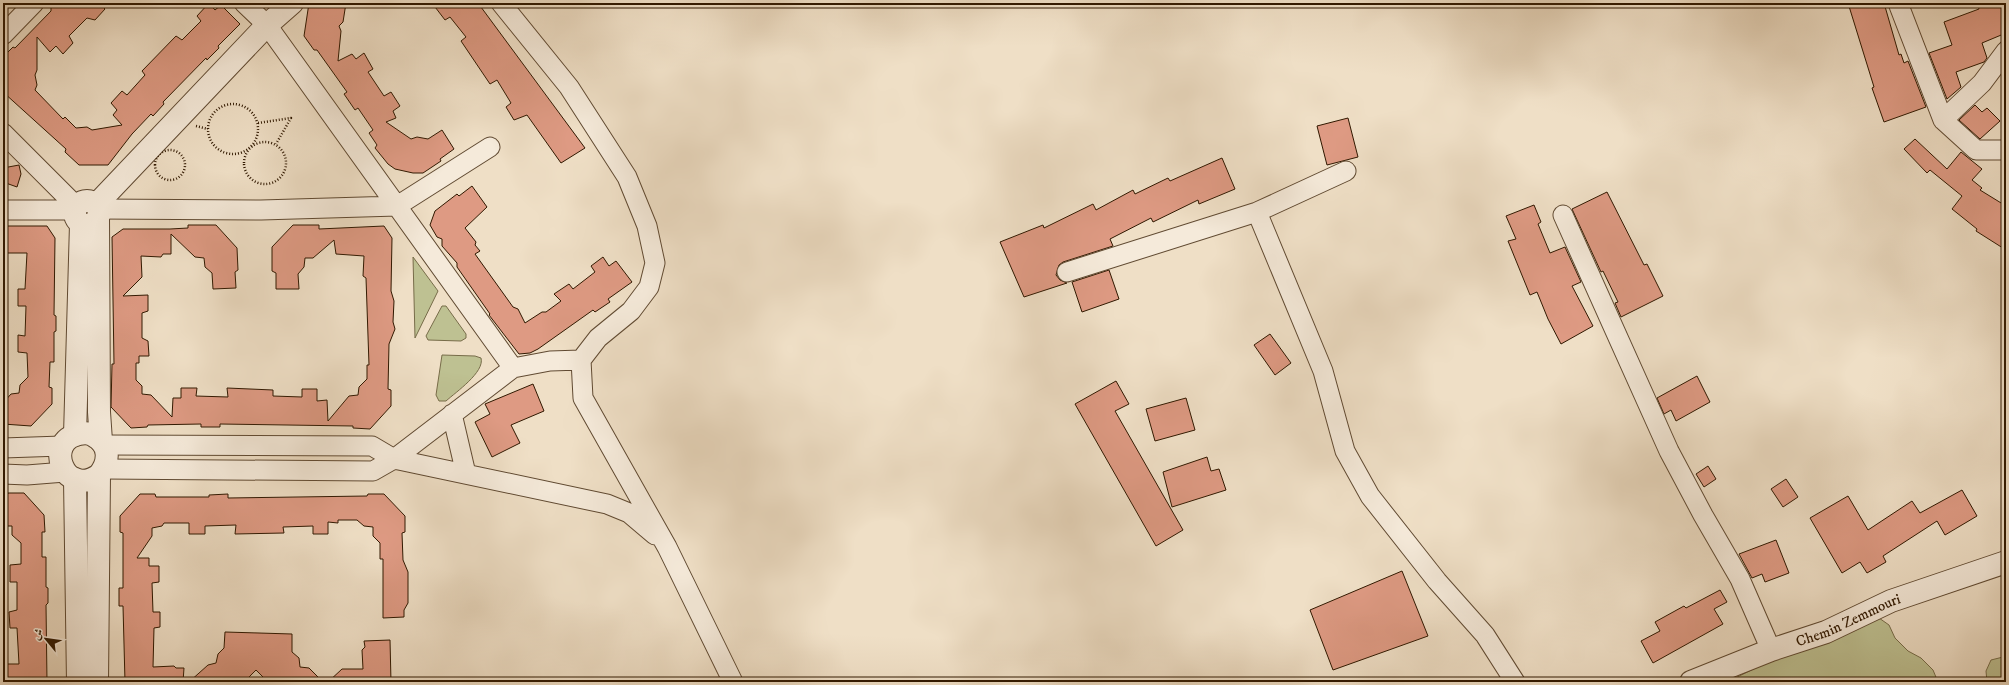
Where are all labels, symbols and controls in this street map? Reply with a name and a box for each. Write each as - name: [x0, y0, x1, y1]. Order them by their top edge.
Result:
- street label: Chemin Zemmouri: [1793, 589, 1903, 651]
- north arrow: [26, 619, 66, 659]
- text: ش: [29, 626, 47, 643]

